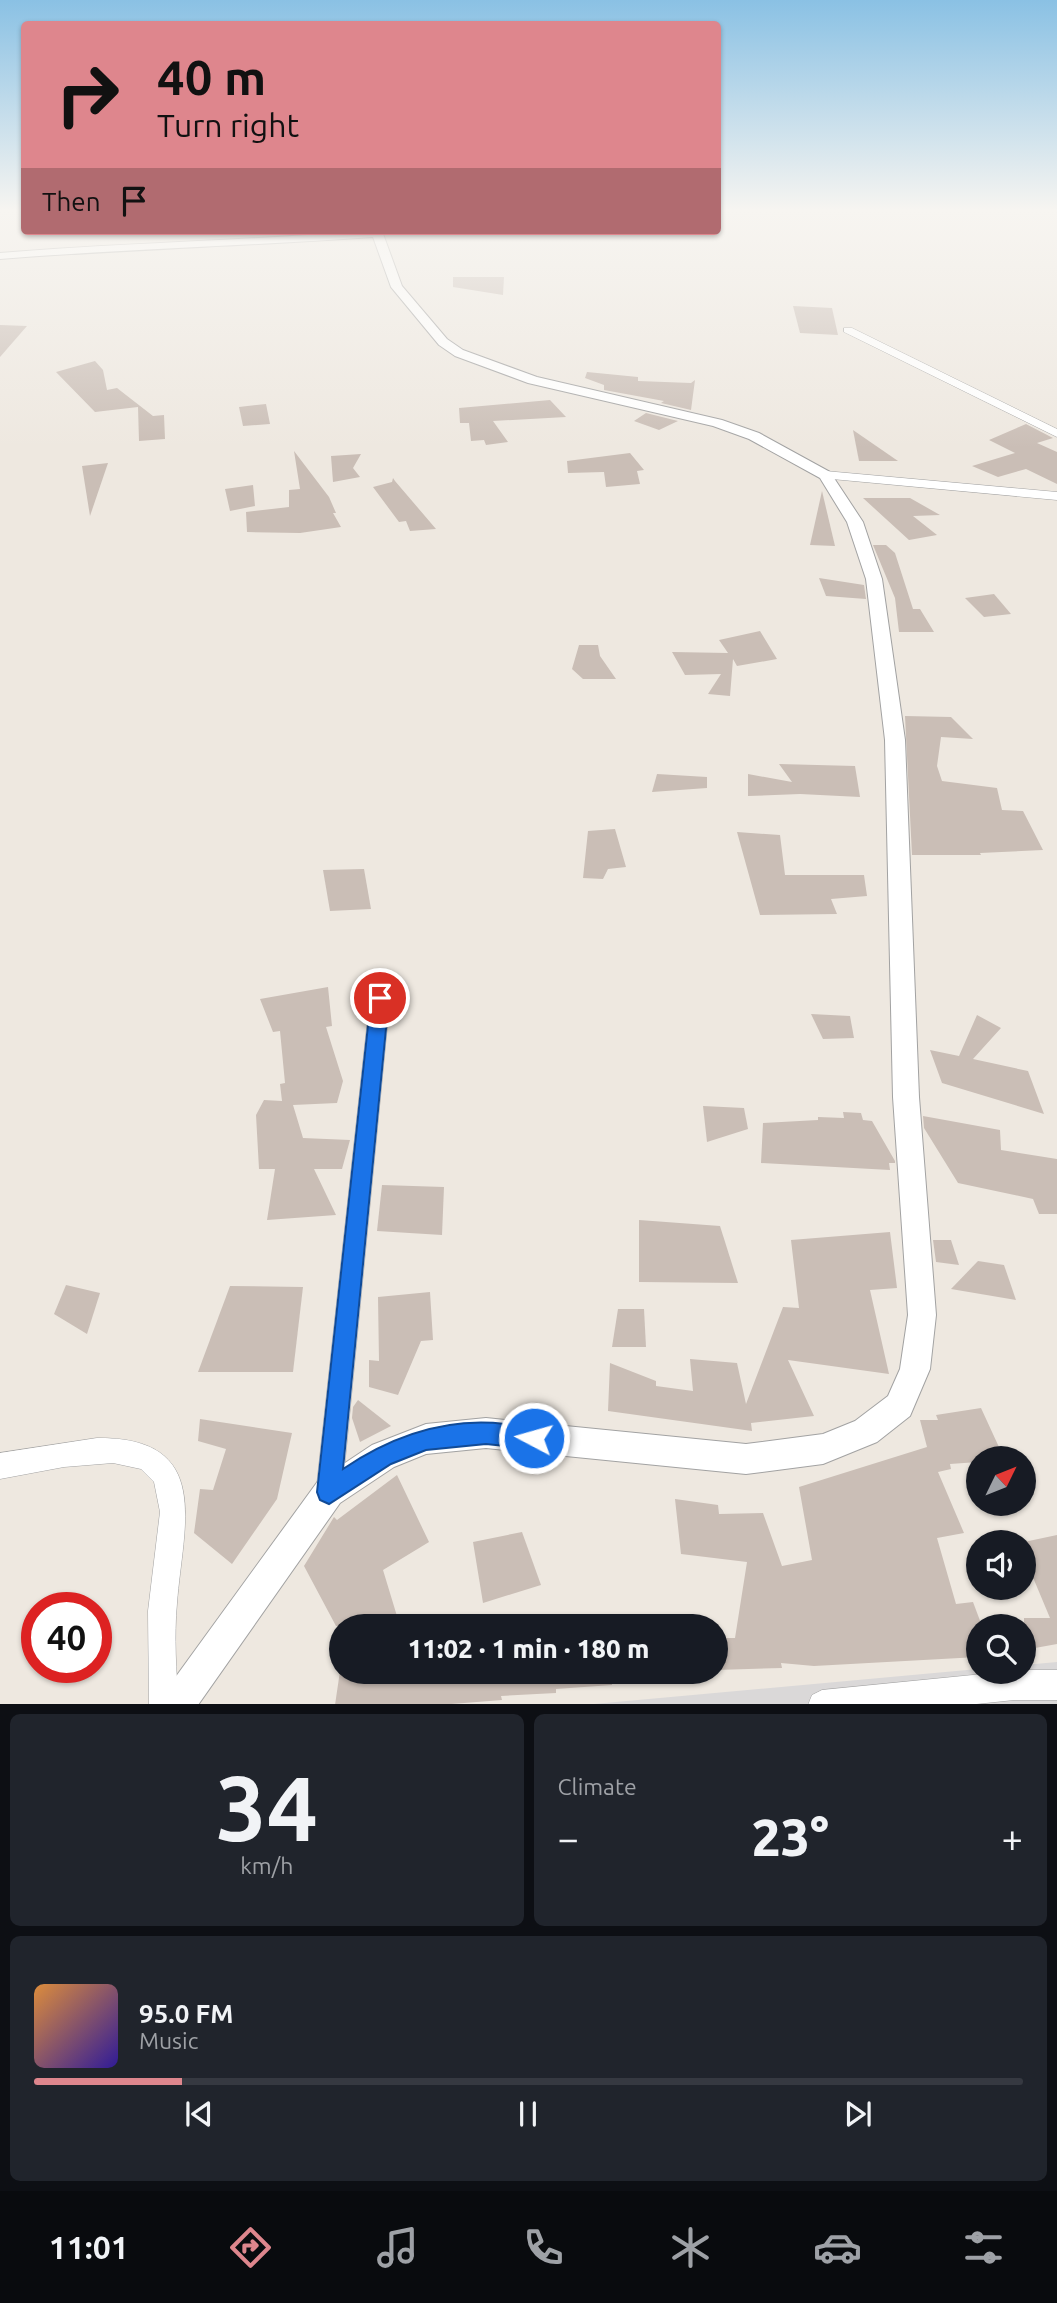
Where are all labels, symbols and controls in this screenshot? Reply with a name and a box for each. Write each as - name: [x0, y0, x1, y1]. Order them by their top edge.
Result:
- icon: right: [42, 49, 133, 140]
- text: 40 m: [157, 49, 266, 104]
- text: Turn right: [157, 107, 299, 143]
- icon: arrive: [115, 182, 153, 220]
- text: Then: [42, 187, 101, 216]
- pin: [350, 968, 410, 1028]
- icon: arrive: [361, 979, 399, 1017]
- position arrow: [497, 1401, 571, 1475]
- north arrow: [966, 1446, 1036, 1516]
- map controls: [966, 1446, 1036, 1684]
- button: sound: [966, 1530, 1036, 1600]
- speed limit sign: 40: [21, 1592, 112, 1683]
- button: search: [966, 1614, 1036, 1684]
- text: 11:02 · 1 min · 180 m: [408, 1634, 649, 1663]
- text: 34: [215, 1756, 318, 1858]
- text: Climate: [558, 1774, 637, 1799]
- text: 23°: [751, 1808, 829, 1866]
- text: −: [558, 1817, 579, 1859]
- text: +: [1002, 1817, 1023, 1859]
- text: km/h: [240, 1853, 293, 1878]
- text: 95.0 FM: [139, 1999, 233, 2028]
- text: Music: [139, 2028, 198, 2053]
- icon: previous: [180, 2095, 218, 2133]
- icon: pause: [509, 2095, 547, 2133]
- icon: next: [839, 2095, 877, 2133]
- icon: directions: [226, 2223, 275, 2272]
- icon: music: [373, 2223, 422, 2272]
- icon: phone: [519, 2223, 568, 2272]
- icon: climate: [666, 2223, 715, 2272]
- icon: car: [813, 2223, 862, 2272]
- icon: filters: [959, 2223, 1008, 2272]
- text: 11:01: [49, 2229, 129, 2265]

